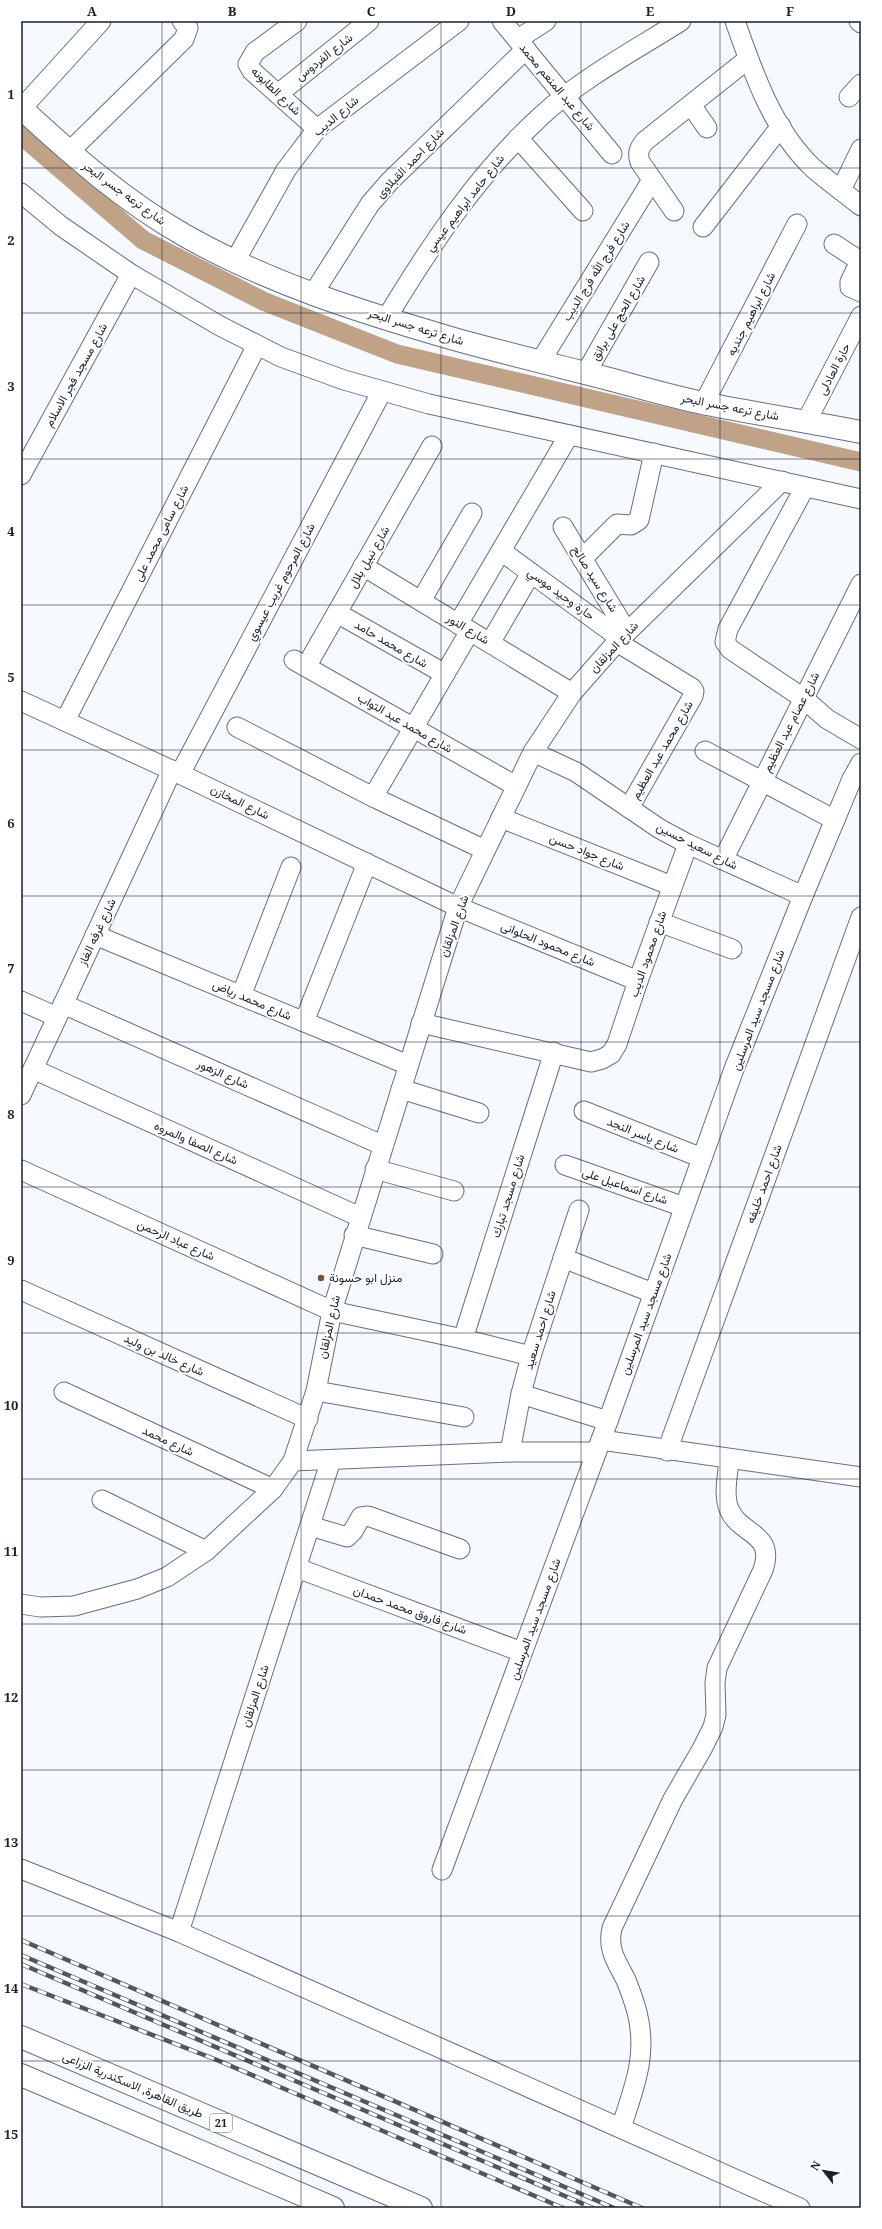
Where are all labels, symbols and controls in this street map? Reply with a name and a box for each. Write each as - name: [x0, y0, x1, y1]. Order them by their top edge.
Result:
- text: A: [87, 2, 97, 20]
- text: B: [228, 2, 237, 20]
- text: C: [367, 2, 376, 20]
- text: D: [506, 2, 516, 20]
- text: E: [646, 2, 655, 20]
- text: F: [786, 2, 794, 20]
- street label: شارع الفردوس: [292, 29, 356, 85]
- street label: شارع عبد المنعم محمد: [515, 39, 599, 135]
- street label: شارع الطابونه: [247, 63, 305, 119]
- text: 1: [7, 85, 15, 103]
- street label: شارع الديب: [309, 92, 363, 140]
- street label: شارع احمد القبلاوى: [372, 124, 448, 202]
- street label: شارع حامد ابراهيم عيسي: [421, 150, 510, 256]
- street label: شارع ترعه جسر البحر: [78, 156, 169, 229]
- street label: شارع فرج الله فرج الديب: [558, 217, 634, 325]
- text: 2: [7, 231, 15, 249]
- street label: شارع ابراهيم جنديه: [722, 269, 780, 359]
- street label: شارع الحج على برانق: [586, 272, 650, 364]
- street label: شارع ترعه جسر البحر: [365, 304, 466, 350]
- street label: شارع مسجد فجر الاسلام: [40, 320, 112, 430]
- street label: حارة العادلى: [813, 340, 854, 398]
- text: 3: [7, 377, 15, 395]
- street label: شارع ترعه جسر البحر: [679, 388, 780, 425]
- street label: شارع سامى محمد على: [129, 482, 193, 584]
- street label: شارع المرحوم غريب عيسوي: [242, 520, 321, 645]
- text: 4: [7, 522, 15, 540]
- street label: شارع نبيل بلال: [344, 523, 394, 591]
- street label: شارع سيد صالح: [567, 542, 623, 616]
- street label: حارة وحيد موسي: [523, 563, 598, 625]
- street label: شارع النور: [442, 609, 493, 649]
- street label: شارع محمد حامد: [351, 616, 431, 672]
- street label: شارع المزلقان: [585, 617, 643, 677]
- text: 5: [7, 668, 15, 686]
- street label: شارع عصام عبد العظيم: [758, 669, 824, 775]
- street label: شارع محمد عبد التواب: [354, 688, 456, 758]
- street label: شارع محمد عبد العظيم: [626, 697, 698, 803]
- street label: شارع المخازن: [207, 780, 273, 824]
- text: 6: [7, 814, 15, 832]
- street label: شارع سعيد حسين: [653, 818, 741, 874]
- street label: شارع جواد حسن: [547, 829, 627, 875]
- street label: شارع المزلقان: [434, 892, 474, 960]
- street label: شارع غرفه الغاز: [73, 895, 120, 970]
- street label: شارع محمود الديب: [625, 908, 671, 1000]
- street label: شارع محمود الحلوانى: [498, 917, 598, 971]
- street label: شارع مسجد سيد المرسلين: [727, 947, 789, 1073]
- text: 7: [7, 959, 15, 977]
- street label: شارع محمد رياض: [210, 975, 294, 1025]
- street label: شارع الزهور: [193, 1054, 252, 1093]
- text: 8: [7, 1105, 15, 1123]
- street label: شارع ياسر النجد: [604, 1112, 682, 1158]
- street label: شارع الصفا والمروه: [151, 1116, 241, 1170]
- street label: شارع احمد خليفه: [741, 1142, 787, 1226]
- street label: شارع مسجد تبارك: [487, 1152, 529, 1240]
- street label: شارع اسماعيل على: [580, 1163, 670, 1209]
- street label: شارع عباد الرحمن: [134, 1215, 218, 1265]
- text: 9: [7, 1251, 15, 1269]
- street label: شارع مسجد سيد المرسلين: [616, 1251, 676, 1377]
- place label: منزل ابو حسونة: [329, 1269, 402, 1286]
- marker: منزل ابو حسونة: [316, 1273, 326, 1283]
- street label: شارع احمد سعيد: [519, 1288, 561, 1372]
- street label: شارع المزلقان: [313, 1293, 345, 1361]
- street label: شارع خالد بن وليد: [121, 1329, 207, 1381]
- text: 10: [4, 1396, 18, 1414]
- street label: شارع محمد: [139, 1421, 197, 1461]
- text: 11: [4, 1542, 18, 1560]
- street label: شارع مسجد سيد المرسلين: [505, 1556, 565, 1682]
- street label: شارع فاروق محمد حمدان: [351, 1581, 469, 1639]
- street label: شارع المزلقان: [236, 1662, 274, 1730]
- text: 12: [4, 1688, 18, 1706]
- text: 13: [4, 1833, 18, 1851]
- text: 14: [4, 1979, 19, 1997]
- street label: طريق القاهرة, الاسكندرية الزراعى: [60, 2047, 206, 2122]
- road number: 21: [210, 2114, 232, 2132]
- text: 15: [4, 2125, 18, 2143]
- north arrow: [804, 2151, 844, 2191]
- text: N: [806, 2158, 824, 2173]

